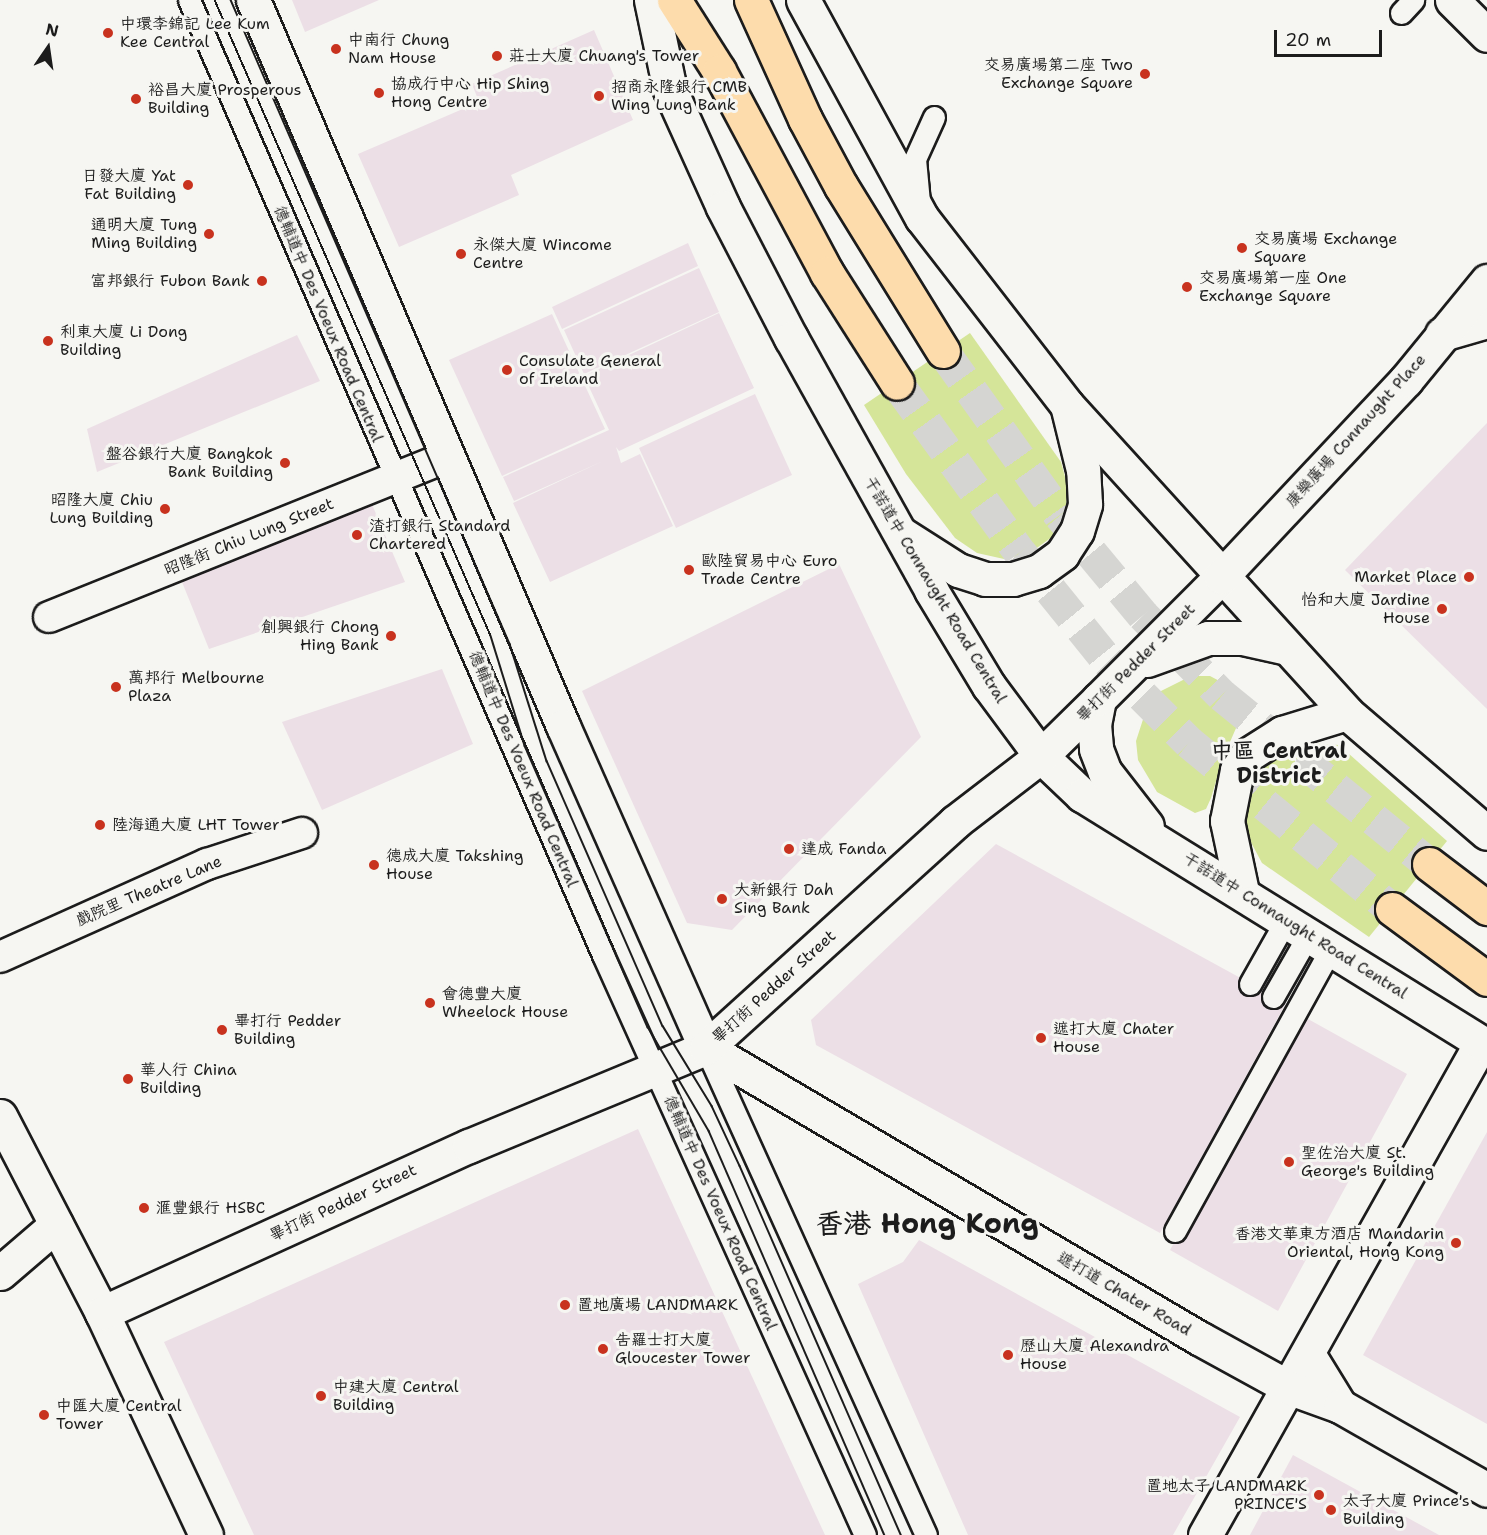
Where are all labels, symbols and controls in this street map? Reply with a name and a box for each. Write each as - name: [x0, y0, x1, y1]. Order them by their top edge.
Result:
- place label: 中環李錦記 Lee Kum Kee Central: [120, 14, 270, 52]
- north arrow: [18, 18, 78, 78]
- text: N: [44, 18, 61, 42]
- scale bar: [1277, 18, 1385, 56]
- marker: 中環李錦記 Lee Kum Kee Central: [101, 26, 115, 40]
- text: 20 m: [1285, 28, 1331, 52]
- place label: 中南行 Chung Nam House: [348, 30, 449, 68]
- marker: 中南行 Chung Nam House: [329, 42, 343, 56]
- place label: 莊士大廈 Chuang's Tower: [509, 46, 699, 66]
- marker: 莊士大廈 Chuang's Tower: [490, 49, 504, 63]
- place label: 交易廣場第二座 Two Exchange Square: [984, 55, 1133, 93]
- marker: 交易廣場第二座 Two Exchange Square: [1138, 67, 1152, 81]
- place label: 協成行中心 Hip Shing Hong Centre: [391, 74, 549, 112]
- place label: 招商永隆銀行 CMB Wing Lung Bank: [611, 77, 747, 115]
- place label: 裕昌大廈 Prosperous Building: [148, 80, 302, 118]
- marker: 協成行中心 Hip Shing Hong Centre: [372, 86, 386, 100]
- marker: 招商永隆銀行 CMB Wing Lung Bank: [592, 89, 606, 103]
- marker: 裕昌大廈 Prosperous Building: [129, 92, 143, 106]
- place label: 日發大廈 Yat Fat Building: [82, 166, 176, 204]
- marker: 日發大廈 Yat Fat Building: [181, 178, 195, 192]
- street label: 德輔道中 Des Voeux Road Central: [269, 203, 387, 445]
- place label: 通明大廈 Tung Ming Building: [91, 215, 197, 253]
- marker: 通明大廈 Tung Ming Building: [202, 227, 216, 241]
- place label: 交易廣場 Exchange Square: [1254, 229, 1397, 267]
- place label: 永傑大廈 Wincome Centre: [473, 235, 612, 273]
- marker: 交易廣場 Exchange Square: [1235, 241, 1249, 255]
- marker: 永傑大廈 Wincome Centre: [454, 247, 468, 261]
- place label: 交易廣場第一座 One Exchange Square: [1199, 268, 1347, 306]
- place label: 富邦銀行 Fubon Bank: [90, 271, 250, 291]
- marker: 富邦銀行 Fubon Bank: [255, 274, 269, 288]
- marker: 交易廣場第一座 One Exchange Square: [1180, 280, 1194, 294]
- place label: 利東大廈 Li Dong Building: [60, 322, 187, 360]
- marker: 利東大廈 Li Dong Building: [41, 334, 55, 348]
- street label: 康樂廣場 Connaught Place: [1282, 350, 1430, 512]
- place label: Consulate General of Ireland: [519, 351, 661, 389]
- marker: Consulate General of Ireland: [500, 363, 514, 377]
- place label: 盤谷銀行大廈 Bangkok Bank Building: [106, 444, 273, 482]
- marker: 盤谷銀行大廈 Bangkok Bank Building: [278, 456, 292, 470]
- street label: 干諾道中 Connaught Road Central: [860, 473, 1010, 707]
- place label: 昭隆大廈 Chiu Lung Building: [49, 490, 153, 528]
- street label: 昭隆街 Chiu Lung Street: [161, 494, 337, 580]
- marker: 昭隆大廈 Chiu Lung Building: [158, 502, 172, 516]
- place label: 渣打銀行 Standard Chartered: [369, 516, 510, 554]
- marker: 渣打銀行 Standard Chartered: [350, 528, 364, 542]
- place label: 歐陸貿易中心 Euro Trade Centre: [701, 551, 837, 589]
- marker: 歐陸貿易中心 Euro Trade Centre: [682, 563, 696, 577]
- place label: Market Place: [1354, 567, 1457, 587]
- marker: Market Place: [1462, 570, 1476, 584]
- place label: 怡和大廈 Jardine House: [1301, 590, 1430, 628]
- street label: 畢打街 Pedder Street: [1073, 600, 1199, 726]
- marker: 怡和大廈 Jardine House: [1435, 602, 1449, 616]
- place label: 創興銀行 Chong Hing Bank: [261, 617, 379, 655]
- marker: 創興銀行 Chong Hing Bank: [384, 629, 398, 643]
- street label: 德輔道中 Des Voeux Road Central: [464, 648, 582, 890]
- place label: 萬邦行 Melbourne Plaza: [128, 668, 265, 706]
- marker: 萬邦行 Melbourne Plaza: [109, 680, 123, 694]
- district label: 中區 Central District: [1211, 737, 1347, 788]
- place label: 陸海通大廈 LHT Tower: [112, 815, 280, 835]
- marker: 陸海通大廈 LHT Tower: [93, 818, 107, 832]
- place label: 達成 Fanda: [801, 839, 886, 859]
- marker: 達成 Fanda: [782, 842, 796, 856]
- place label: 德成大廈 Takshing House: [386, 846, 523, 884]
- street label: 干諾道中 Connaught Road Central: [1179, 849, 1411, 1003]
- street label: 戲院里 Theatre Lane: [73, 852, 225, 930]
- marker: 德成大廈 Takshing House: [367, 858, 381, 872]
- place label: 大新銀行 Dah Sing Bank: [734, 880, 834, 918]
- marker: 大新銀行 Dah Sing Bank: [715, 892, 729, 906]
- street label: 畢打街 Pedder Street: [708, 926, 840, 1048]
- place label: 會德豐大廈 Wheelock House: [442, 984, 568, 1022]
- marker: 會德豐大廈 Wheelock House: [423, 996, 437, 1010]
- place label: 畢打行 Pedder Building: [234, 1011, 341, 1049]
- place label: 遮打大廈 Chater House: [1053, 1019, 1174, 1057]
- marker: 畢打行 Pedder Building: [215, 1023, 229, 1037]
- marker: 遮打大廈 Chater House: [1034, 1031, 1048, 1045]
- place label: 華人行 China Building: [140, 1060, 237, 1098]
- marker: 華人行 China Building: [121, 1072, 135, 1086]
- street label: 德輔道中 Des Voeux Road Central: [659, 1093, 781, 1333]
- place label: 聖佐治大廈 St. George's Building: [1301, 1143, 1434, 1181]
- marker: 聖佐治大廈 St. George's Building: [1282, 1155, 1296, 1169]
- street label: 畢打街 Pedder Street: [267, 1161, 419, 1245]
- place label: 滙豐銀行 HSBC: [156, 1198, 265, 1218]
- marker: 滙豐銀行 HSBC: [137, 1201, 151, 1215]
- district label: 香港 Hong Kong: [815, 1206, 1039, 1240]
- place label: 香港文華東方酒店 Mandarin Oriental, Hong Kong: [1235, 1224, 1444, 1262]
- marker: 香港文華東方酒店 Mandarin Oriental, Hong Kong: [1449, 1236, 1463, 1250]
- street label: 遮打道 Chater Road: [1054, 1248, 1194, 1340]
- place label: 置地廣場 LANDMARK: [577, 1295, 738, 1315]
- marker: 置地廣場 LANDMARK: [558, 1298, 572, 1312]
- place label: 告羅士打大廈 Gloucester Tower: [615, 1330, 751, 1368]
- place label: 歷山大廈 Alexandra House: [1020, 1336, 1169, 1374]
- marker: 告羅士打大廈 Gloucester Tower: [596, 1342, 610, 1356]
- marker: 歷山大廈 Alexandra House: [1001, 1348, 1015, 1362]
- place label: 中建大廈 Central Building: [333, 1377, 459, 1415]
- marker: 中建大廈 Central Building: [314, 1389, 328, 1403]
- place label: 中匯大廈 Central Tower: [56, 1396, 182, 1434]
- marker: 中匯大廈 Central Tower: [37, 1408, 51, 1422]
- place label: 置地太子 LANDMARK PRINCE'S: [1146, 1476, 1307, 1514]
- marker: 置地太子 LANDMARK PRINCE'S: [1312, 1488, 1326, 1502]
- place label: 太子大廈 Prince's Building: [1343, 1491, 1470, 1529]
- marker: 太子大廈 Prince's Building: [1324, 1503, 1338, 1517]

